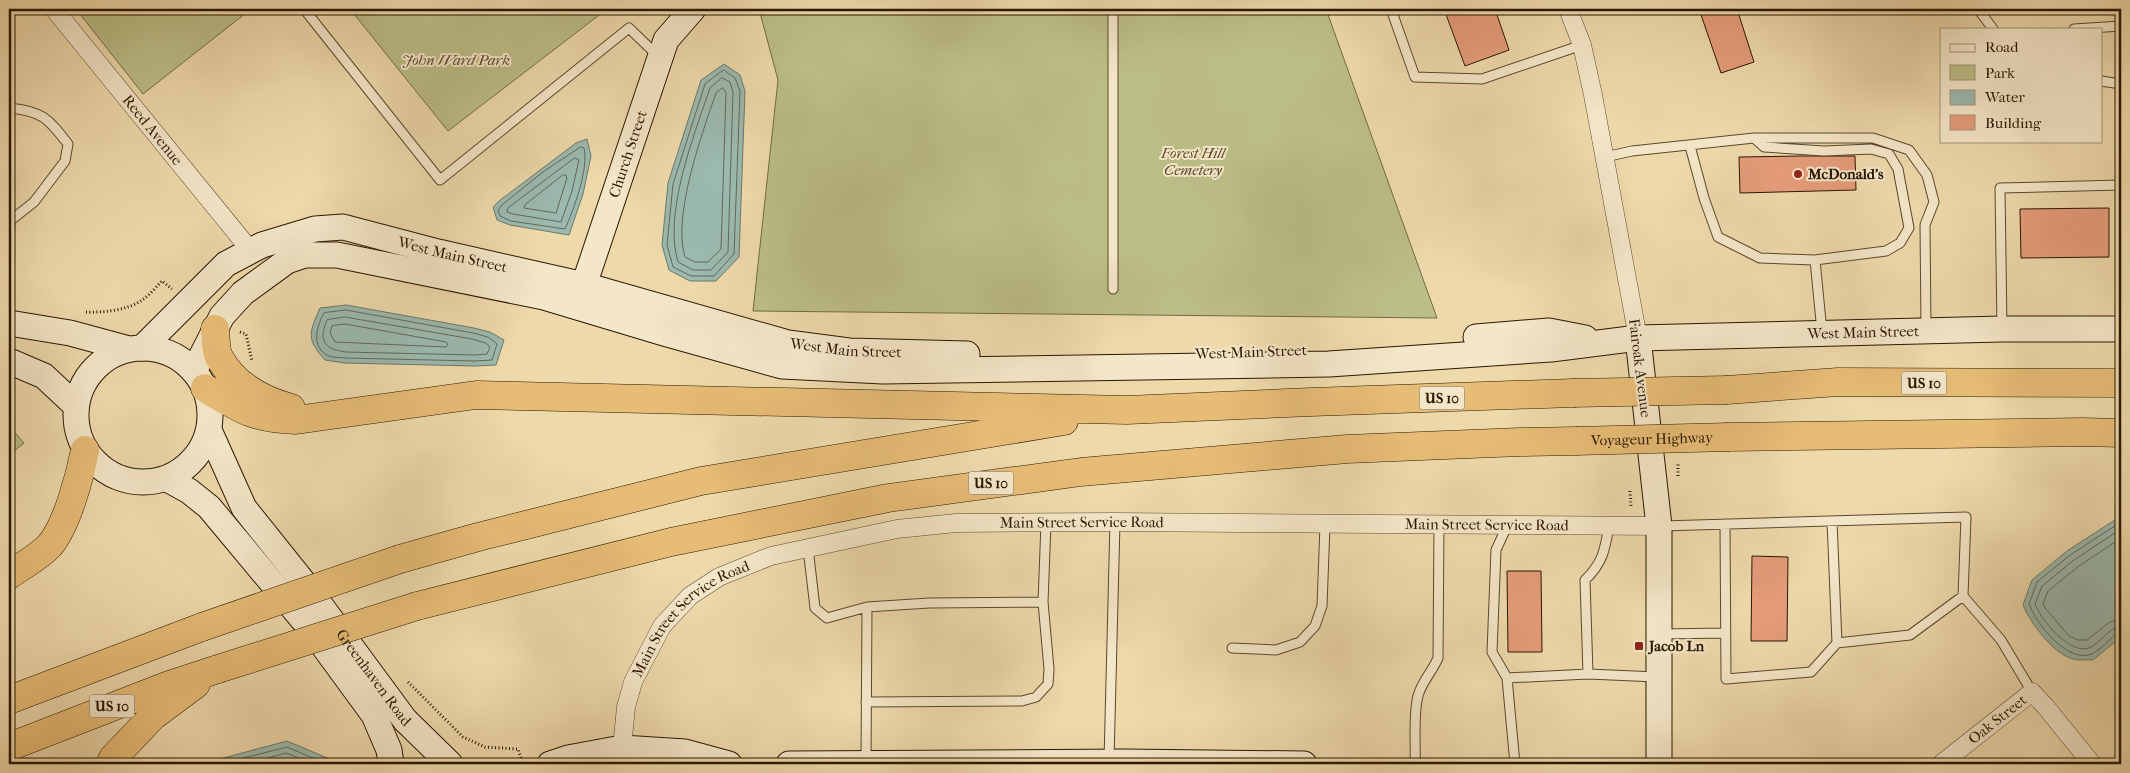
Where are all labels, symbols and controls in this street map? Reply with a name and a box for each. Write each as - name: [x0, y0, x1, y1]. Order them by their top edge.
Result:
- legend: [1940, 28, 2102, 142]
- text: Road: [1985, 38, 2019, 56]
- park label: John Ward Park: [402, 51, 510, 69]
- text: Park: [1985, 64, 2015, 82]
- text: Water: [1984, 88, 2025, 106]
- street label: Reed Avenue: [119, 91, 187, 169]
- street label: Church Street: [605, 107, 651, 200]
- text: Building: [1985, 114, 2042, 132]
- park label: Forest Hill Cemetery: [1160, 144, 1227, 179]
- place label: McDonald's: [1807, 165, 1884, 183]
- marker: McDonald's: [1792, 168, 1804, 180]
- street label: West Main Street: [395, 233, 510, 277]
- street label: Fairoak Avenue: [1625, 318, 1655, 419]
- street label: West Main Street: [1806, 322, 1920, 343]
- street label: West Main Street: [788, 334, 902, 361]
- street label: West Main Street: [1194, 341, 1308, 363]
- road number: US 10: [1902, 372, 1946, 394]
- road number: US 10: [1420, 386, 1464, 409]
- street label: Voyageur Highway: [1590, 428, 1714, 450]
- road number: US 10: [968, 472, 1014, 494]
- street label: Main Street Service Road: [1000, 513, 1165, 532]
- street label: Main Street Service Road: [1405, 515, 1570, 534]
- street label: Main Street Service Road: [628, 556, 753, 680]
- street label: Greenhaven Road: [332, 626, 416, 731]
- place label: Jacob Ln: [1647, 637, 1705, 655]
- marker: Jacob Ln: [1633, 640, 1645, 652]
- street label: Oak Street: [1965, 690, 2031, 748]
- road number: US 10: [90, 694, 134, 718]

